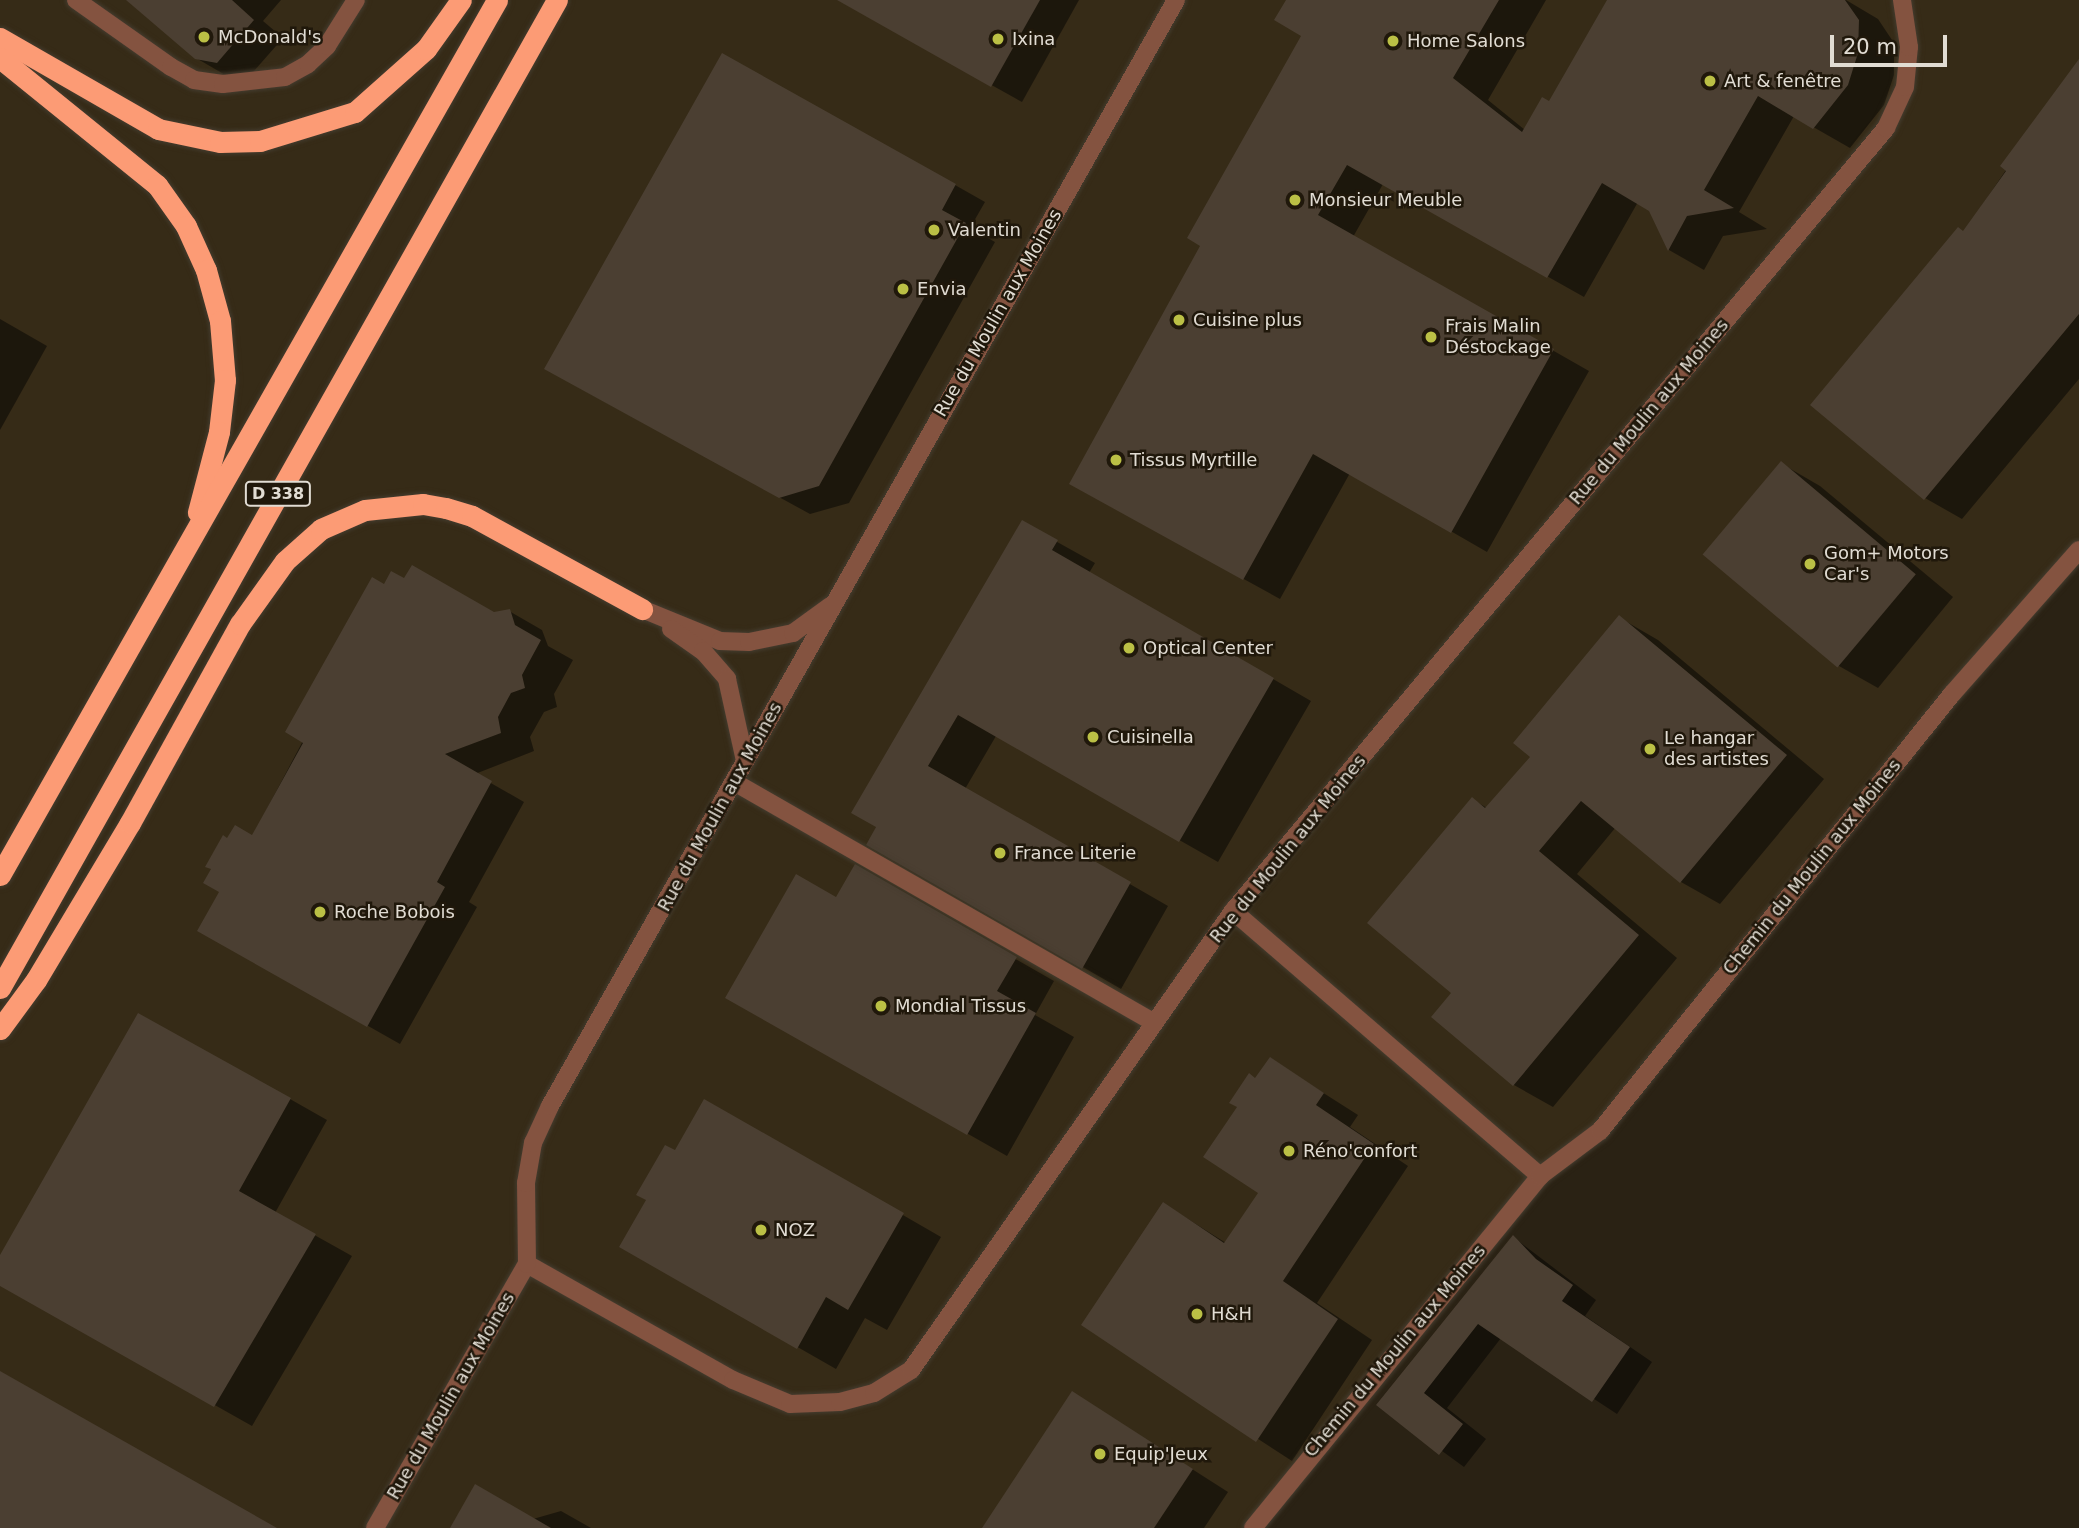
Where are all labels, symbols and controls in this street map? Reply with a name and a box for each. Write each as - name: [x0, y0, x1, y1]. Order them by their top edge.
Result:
- scale bar: [1834, 21, 1951, 65]
- place label: McDonald's: [218, 26, 321, 48]
- place label: Ixina: [1012, 28, 1055, 50]
- marker: McDonald's: [196, 29, 212, 45]
- place label: Home Salons: [1407, 30, 1525, 52]
- marker: Ixina: [990, 31, 1006, 47]
- marker: Home Salons: [1385, 33, 1401, 49]
- text: 20 m: [1843, 35, 1897, 59]
- place label: Art & fenêtre: [1724, 70, 1841, 92]
- marker: Art & fenêtre: [1702, 73, 1718, 89]
- place label: Monsieur Meuble: [1309, 189, 1462, 211]
- marker: Monsieur Meuble: [1287, 192, 1303, 208]
- street label: Rue du Moulin aux Moines: [930, 206, 1066, 420]
- place label: Valentin: [948, 219, 1021, 241]
- marker: Valentin: [926, 222, 942, 238]
- place label: Envia: [917, 278, 966, 300]
- marker: Envia: [895, 281, 911, 297]
- place label: Cuisine plus: [1193, 309, 1302, 331]
- marker: Cuisine plus: [1171, 312, 1187, 328]
- street label: Rue du Moulin aux Moines: [1565, 315, 1733, 509]
- place label: Frais Malin Déstockage: [1445, 316, 1551, 358]
- marker: Frais Malin Déstockage: [1423, 329, 1439, 345]
- place label: Tissus Myrtille: [1130, 449, 1257, 471]
- marker: Tissus Myrtille: [1108, 452, 1124, 468]
- road number: D 338: [245, 481, 311, 506]
- place label: Gom+ Motors Car's: [1824, 543, 1949, 586]
- marker: Gom+ Motors Car's: [1802, 556, 1818, 572]
- place label: Optical Center: [1143, 637, 1273, 659]
- marker: Optical Center: [1121, 640, 1137, 656]
- street label: Rue du Moulin aux Moines: [653, 699, 787, 915]
- place label: Cuisinella: [1107, 726, 1194, 748]
- place label: Le hangar des artistes: [1664, 728, 1769, 770]
- marker: Cuisinella: [1085, 729, 1101, 745]
- marker: Le hangar des artistes: [1642, 741, 1658, 757]
- street label: Rue du Moulin aux Moines: [1205, 751, 1371, 947]
- street label: Chemin du Moulin aux Moines: [1718, 755, 1906, 979]
- place label: France Literie: [1014, 842, 1136, 864]
- marker: France Literie: [992, 845, 1008, 861]
- place label: Roche Bobois: [334, 901, 455, 923]
- marker: Roche Bobois: [312, 904, 328, 920]
- place label: Mondial Tissus: [895, 995, 1026, 1017]
- marker: Mondial Tissus: [873, 998, 889, 1014]
- place label: Réno'confort: [1303, 1140, 1417, 1162]
- marker: Réno'confort: [1281, 1143, 1297, 1159]
- place label: NOZ: [775, 1219, 815, 1241]
- marker: NOZ: [753, 1222, 769, 1238]
- street label: Chemin du Moulin aux Moines: [1300, 1240, 1490, 1462]
- street label: Rue du Moulin aux Moines: [383, 1289, 519, 1503]
- place label: H&H: [1211, 1303, 1252, 1325]
- marker: H&H: [1189, 1306, 1205, 1322]
- place label: Equip'Jeux: [1114, 1443, 1208, 1465]
- marker: Equip'Jeux: [1092, 1446, 1108, 1462]

